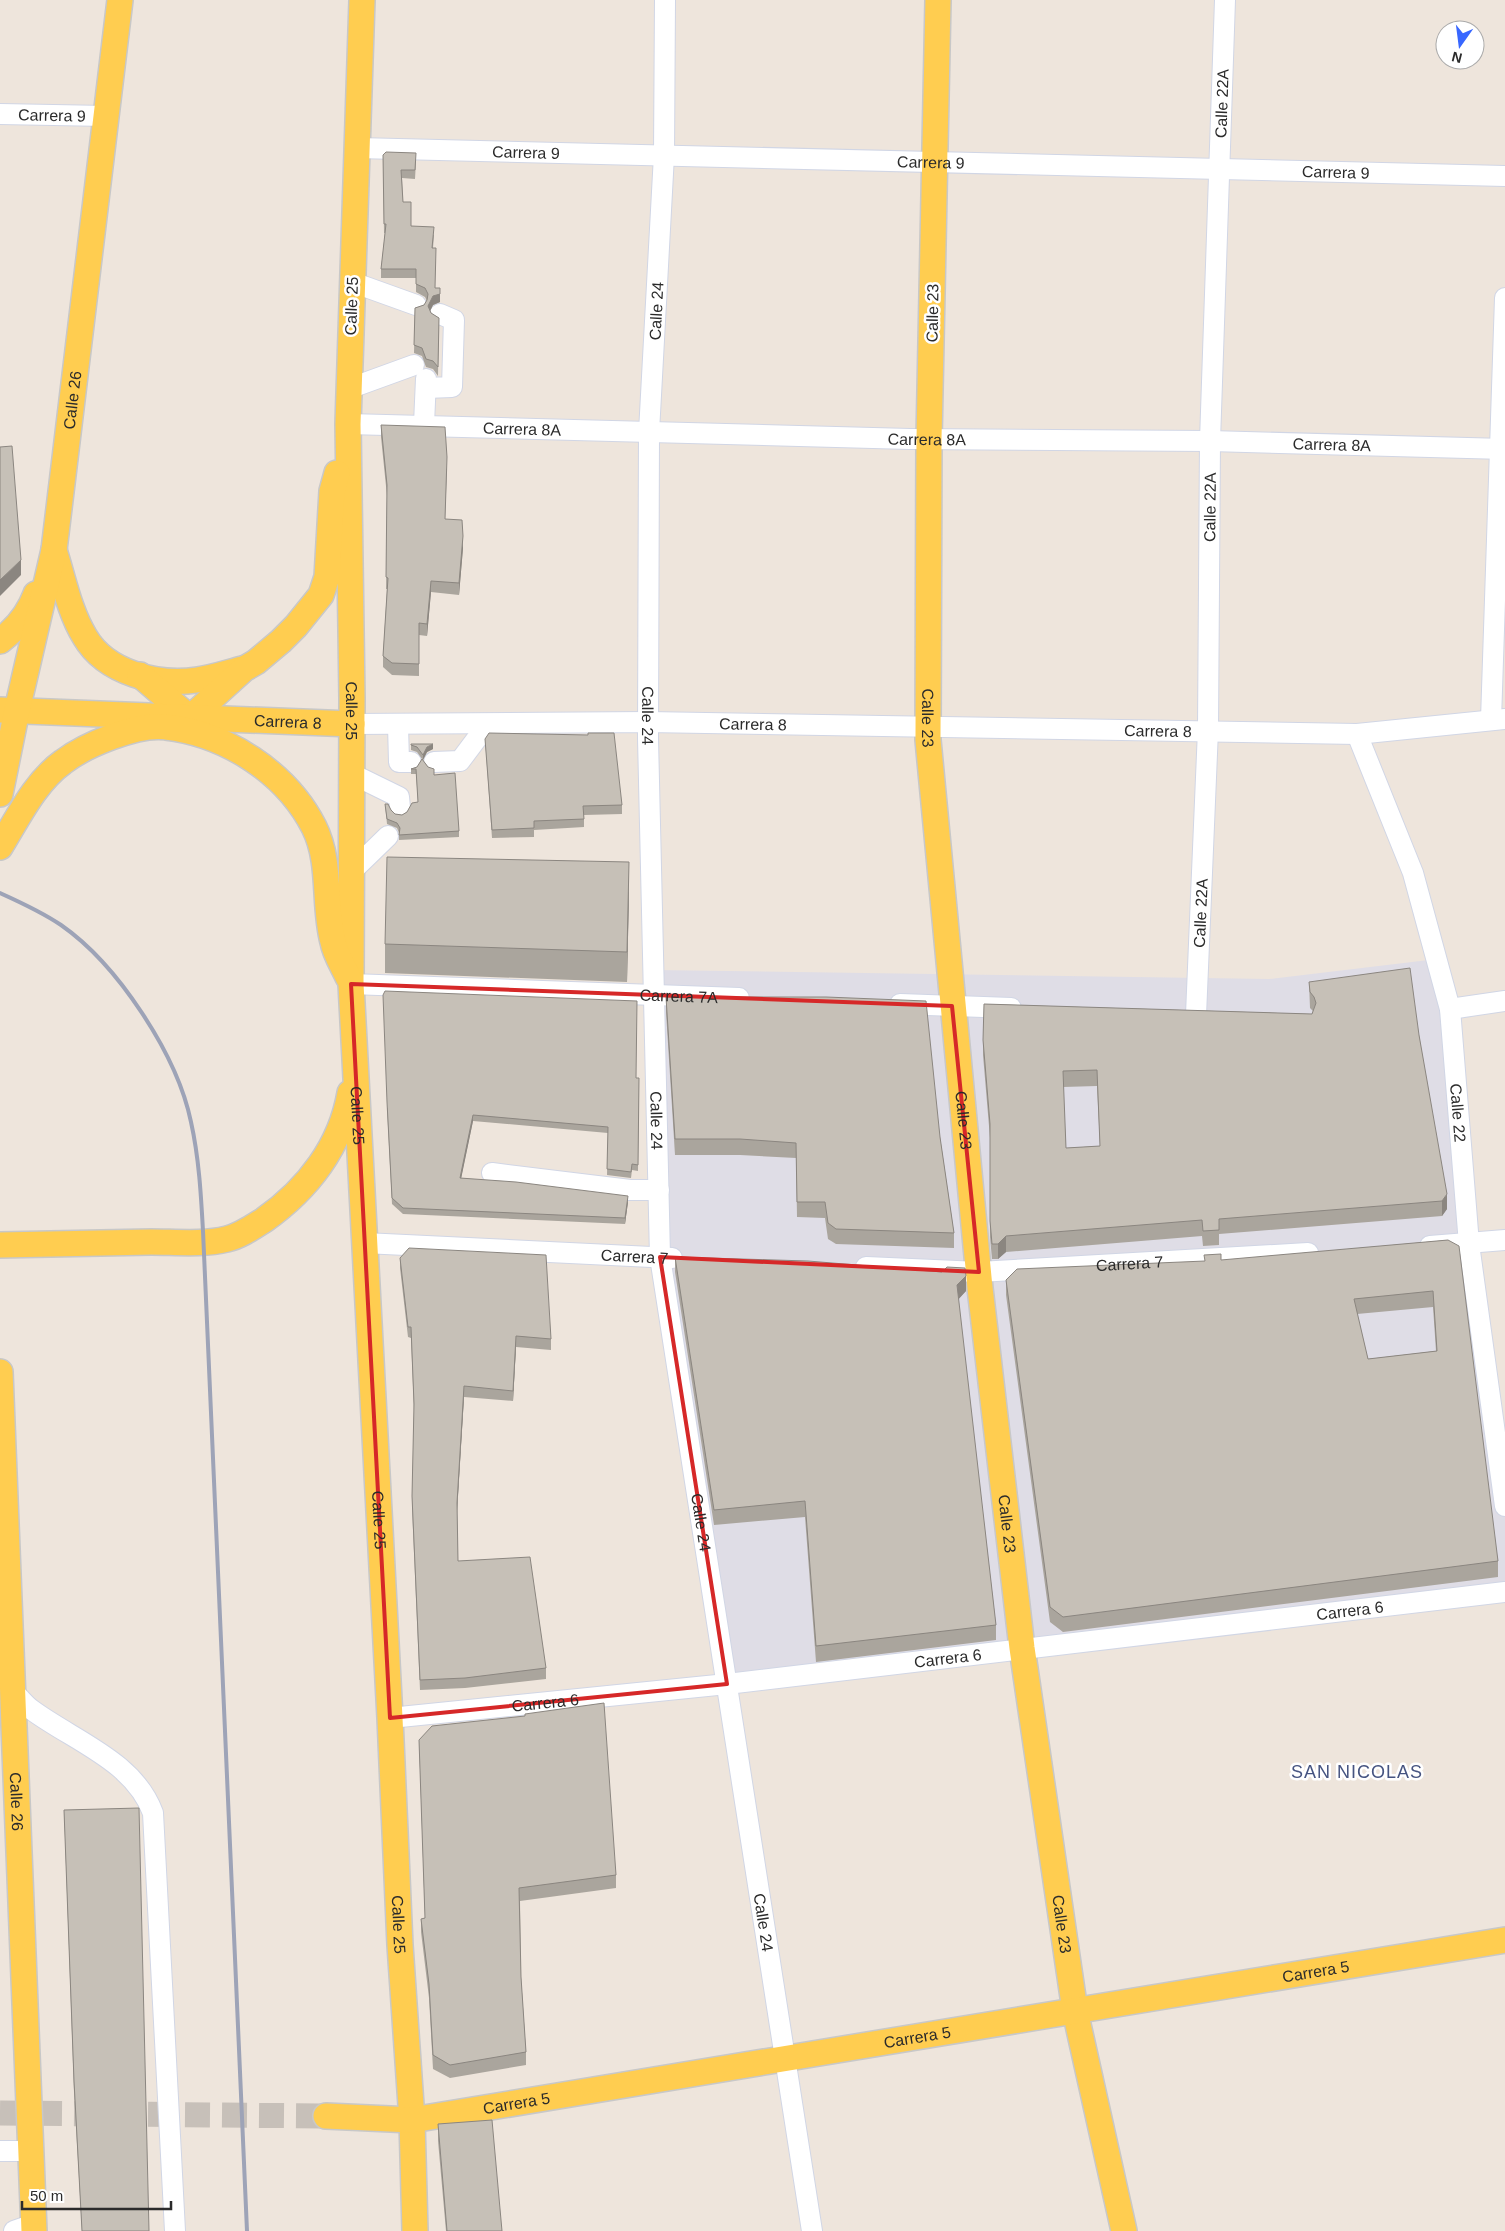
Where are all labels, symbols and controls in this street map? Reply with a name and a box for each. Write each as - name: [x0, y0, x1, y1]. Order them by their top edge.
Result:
- north arrow: [1435, 20, 1485, 70]
- text: N: [1450, 49, 1464, 67]
- street label: Calle 22A: [1212, 68, 1232, 138]
- street label: Carrera 9: [18, 106, 86, 125]
- street label: Carrera 9: [492, 143, 560, 162]
- street label: Carrera 9: [897, 153, 965, 172]
- street label: Carrera 9: [1302, 163, 1370, 182]
- street label: Calle 25: [342, 276, 361, 336]
- street label: Calle 24: [646, 281, 667, 341]
- street label: Calle 23: [923, 283, 942, 343]
- street label: Calle 26: [61, 370, 84, 430]
- street label: Carrera 8A: [483, 420, 562, 439]
- street label: Carrera 8A: [887, 430, 966, 448]
- street label: Carrera 8A: [1292, 435, 1371, 454]
- street label: Calle 22A: [1201, 472, 1219, 542]
- street label: Calle 25: [343, 681, 360, 740]
- street label: Calle 24: [639, 686, 656, 745]
- street label: Calle 23: [919, 688, 937, 748]
- street label: Carrera 8: [254, 712, 322, 732]
- street label: Carrera 8: [719, 715, 787, 733]
- street label: Carrera 8: [1124, 722, 1192, 740]
- street label: Calle 22A: [1191, 878, 1211, 948]
- street label: Carrera 7A: [639, 986, 719, 1006]
- street label: Calle 22: [1447, 1083, 1469, 1143]
- street label: Calle 25: [347, 1086, 368, 1145]
- street label: Calle 23: [952, 1090, 975, 1150]
- street label: Calle 24: [647, 1091, 666, 1150]
- street label: Carrera 7: [600, 1247, 669, 1267]
- street label: Carrera 7: [1095, 1253, 1164, 1274]
- street label: Calle 25: [369, 1490, 389, 1550]
- street label: Calle 24: [688, 1492, 714, 1553]
- street label: Calle 23: [995, 1494, 1019, 1554]
- street label: Carrera 6: [1315, 1598, 1385, 1623]
- street label: Carrera 6: [913, 1646, 982, 1671]
- street label: Carrera 6: [511, 1691, 580, 1715]
- district label: SAN NICOLAS: [1291, 1762, 1423, 1782]
- street label: Calle 26: [7, 1772, 26, 1831]
- street label: Calle 24: [750, 1892, 776, 1953]
- street label: Calle 23: [1049, 1894, 1074, 1955]
- street label: Calle 25: [389, 1895, 409, 1955]
- street label: Carrera 5: [1281, 1958, 1351, 1986]
- street label: Carrera 5: [882, 2023, 952, 2051]
- street label: Carrera 5: [482, 2089, 551, 2117]
- scale bar: [22, 2178, 171, 2210]
- text: 50 m: [30, 2187, 63, 2204]

